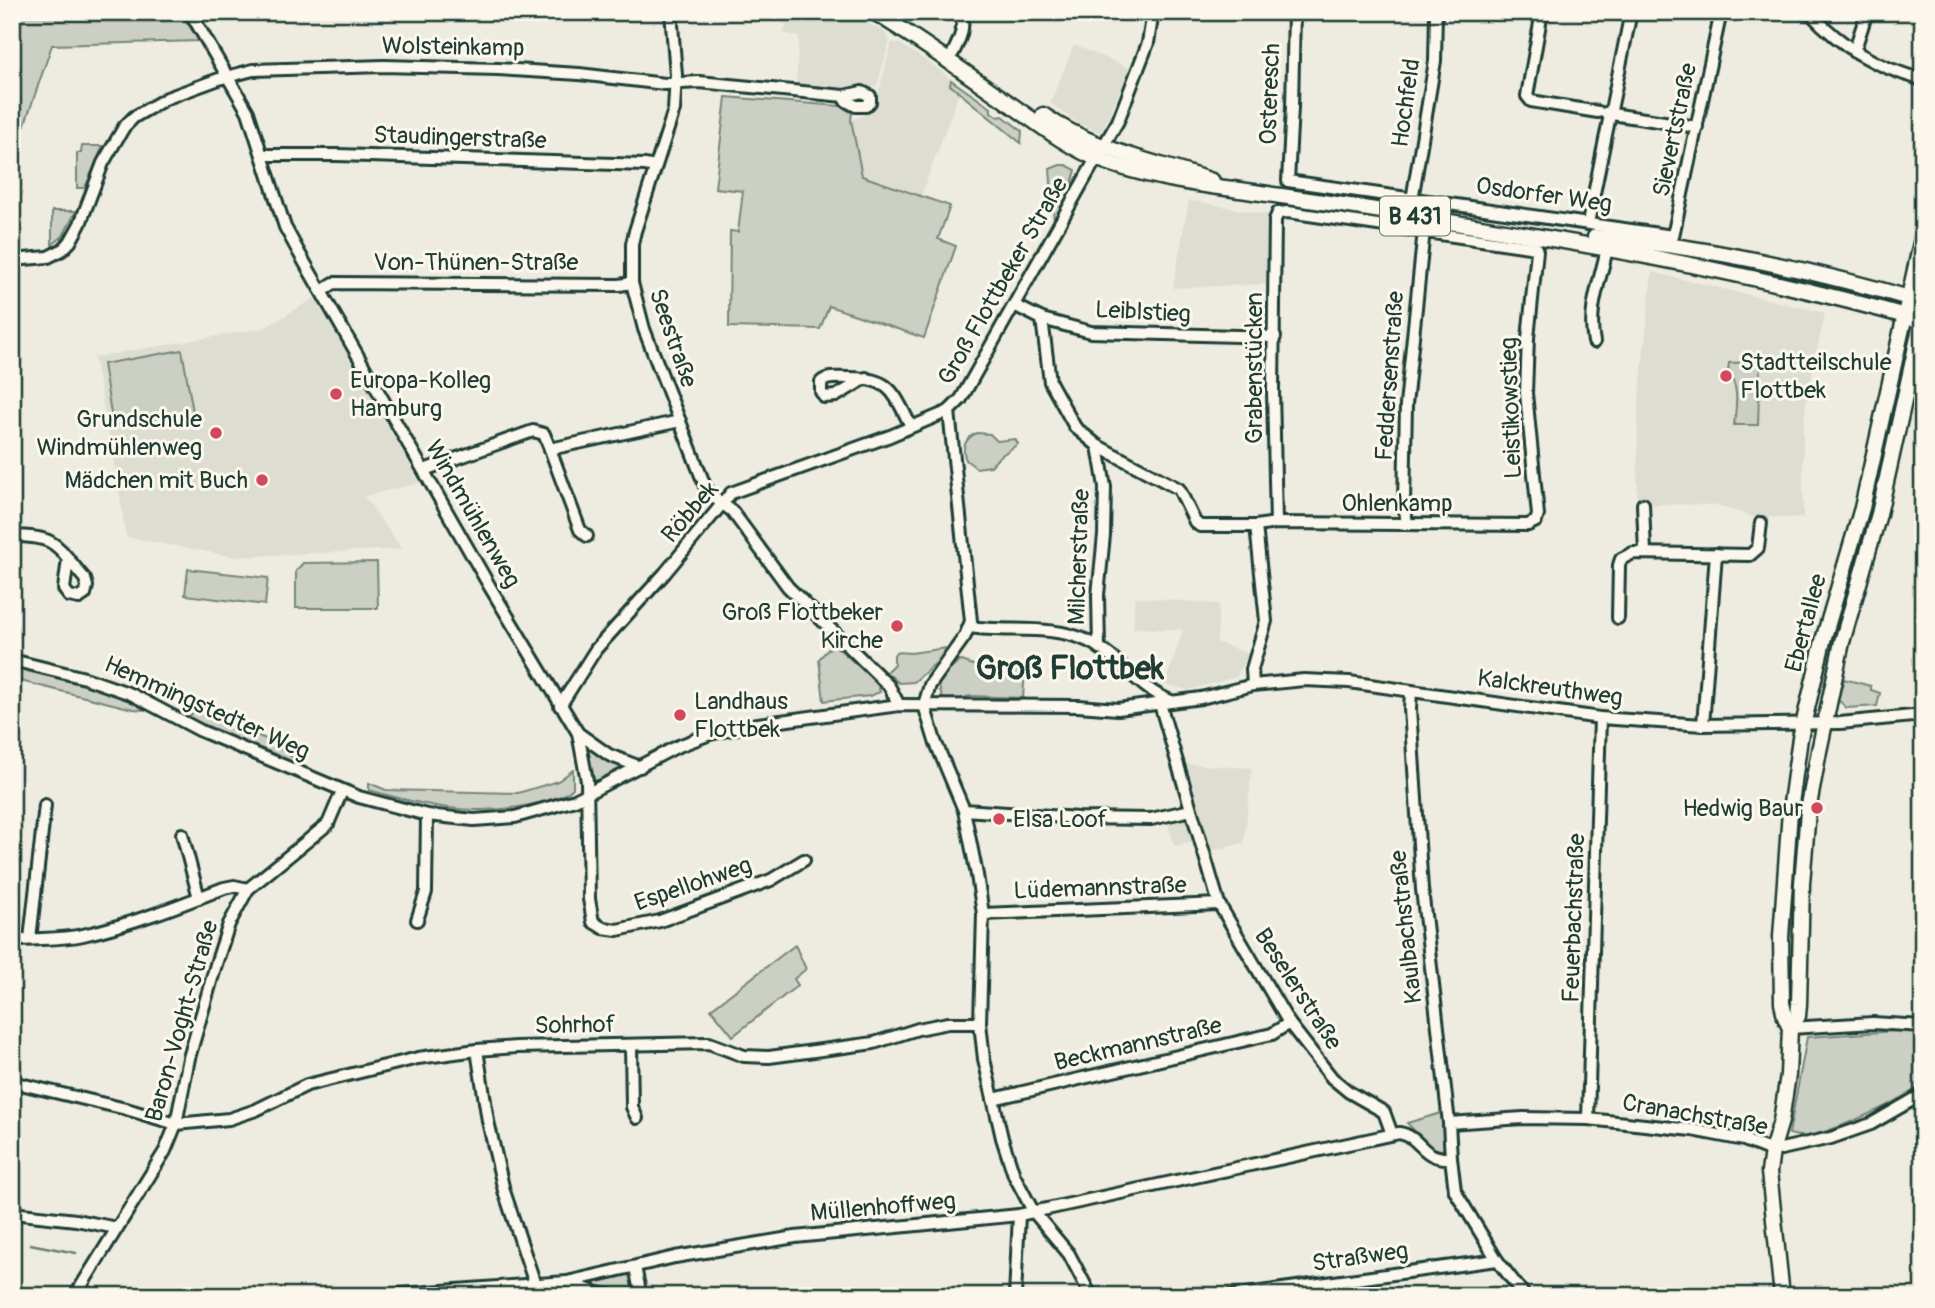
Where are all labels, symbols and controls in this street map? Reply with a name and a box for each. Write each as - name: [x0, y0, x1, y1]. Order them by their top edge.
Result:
- street label: Wolsteinkamp: [381, 31, 525, 63]
- street label: Osteresch: [1254, 43, 1286, 145]
- street label: Hochfeld: [1385, 57, 1427, 149]
- street label: Sievertstraße: [1647, 60, 1703, 200]
- street label: Staudingerstraße: [373, 120, 547, 156]
- street label: Osdorfer Weg: [1474, 171, 1614, 219]
- street label: Groß Flottbeker Straße: [932, 172, 1074, 390]
- road number: B 431: [1380, 196, 1450, 236]
- street label: Von-Thünen-Straße: [374, 248, 579, 277]
- street label: Seestraße: [643, 285, 703, 391]
- street label: Feddersenstraße: [1370, 290, 1410, 462]
- street label: Grabenstücken: [1240, 292, 1269, 444]
- street label: Leiblstieg: [1094, 295, 1192, 329]
- street label: Leistikowstieg: [1494, 337, 1528, 479]
- place label: Stadtteilschule Flottbek: [1740, 348, 1892, 405]
- place label: Europa-Kolleg Hamburg: [350, 366, 491, 423]
- marker: Stadtteilschule Flottbek: [1718, 368, 1734, 384]
- marker: Europa-Kolleg Hamburg: [328, 386, 344, 402]
- place label: Grundschule Windmühlenweg: [36, 405, 202, 462]
- marker: Grundschule Windmühlenweg: [208, 425, 224, 441]
- street label: Windmühlenweg: [419, 435, 527, 593]
- place label: Mädchen mit Buch: [64, 466, 248, 495]
- marker: Mädchen mit Buch: [254, 472, 270, 488]
- street label: Röbbek: [655, 475, 725, 549]
- street label: Milcherstraße: [1062, 488, 1096, 626]
- street label: Ohlenkamp: [1342, 489, 1452, 518]
- street label: Ebertallee: [1779, 571, 1833, 675]
- place label: Groß Flottbeker Kirche: [721, 598, 883, 655]
- marker: Groß Flottbeker Kirche: [889, 618, 905, 634]
- district label: Groß Flottbek: [976, 649, 1165, 689]
- street label: Hemmingstedter Weg: [100, 650, 314, 766]
- street label: Kalckreuthweg: [1475, 663, 1625, 713]
- place label: Landhaus Flottbek: [694, 687, 788, 744]
- marker: Landhaus Flottbek: [672, 707, 688, 723]
- place label: Hedwig Baur: [1683, 794, 1803, 823]
- marker: Hedwig Baur: [1809, 800, 1825, 816]
- place label: Elsa Loof: [1013, 805, 1108, 834]
- marker: Elsa Loof: [991, 811, 1007, 827]
- street label: Feuerbachstraße: [1557, 833, 1591, 1003]
- street label: Kaulbachstraße: [1383, 849, 1428, 1005]
- street label: Espellohweg: [631, 850, 755, 918]
- street label: Lüdemannstraße: [1013, 870, 1187, 906]
- street label: Baron-Voght-Straße: [139, 917, 225, 1125]
- street label: Beselerstraße: [1248, 923, 1348, 1055]
- street label: Sohrhof: [534, 1010, 616, 1040]
- street label: Beckmannstraße: [1051, 1011, 1225, 1077]
- street label: Cranachstraße: [1620, 1088, 1770, 1142]
- street label: Müllenhoffweg: [809, 1186, 957, 1228]
- street label: Straßweg: [1310, 1236, 1410, 1278]

